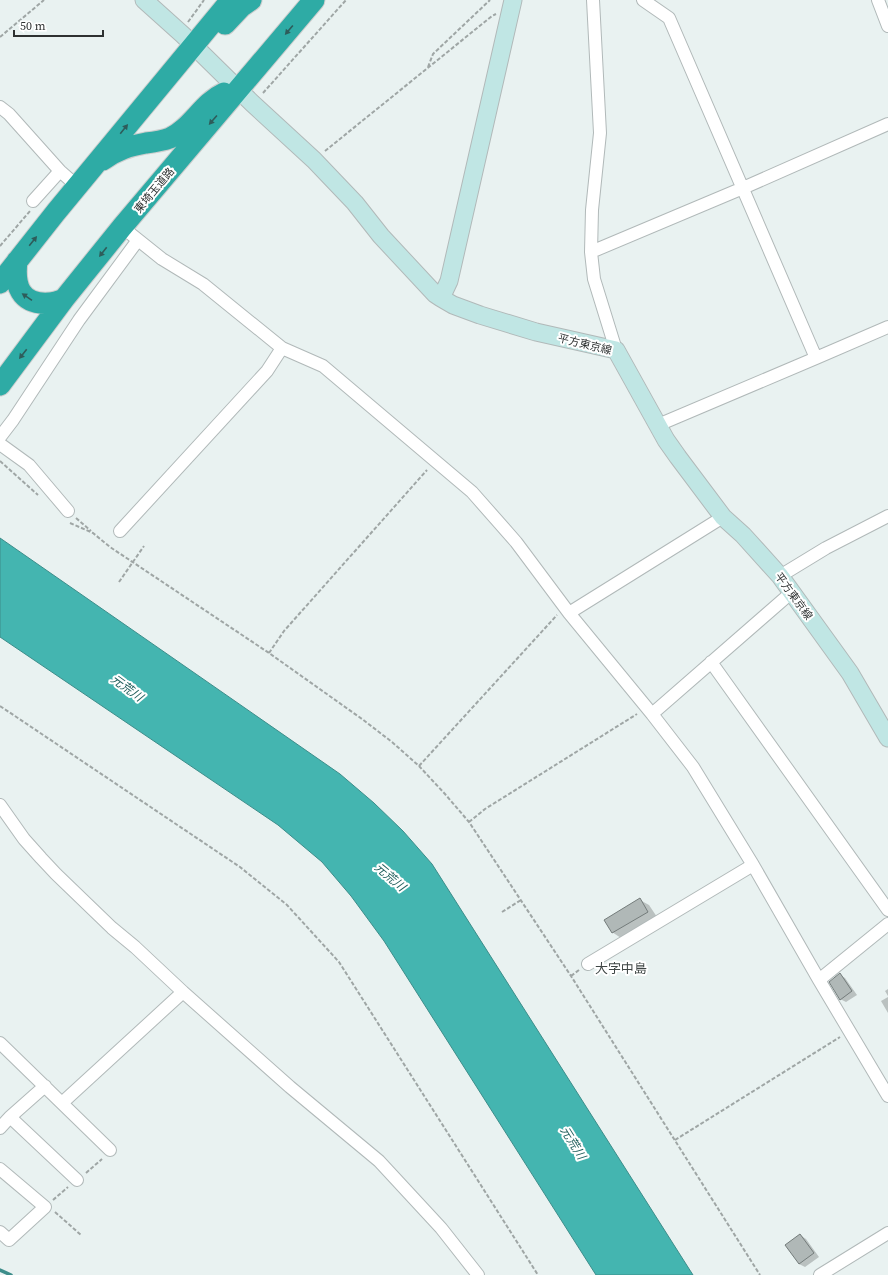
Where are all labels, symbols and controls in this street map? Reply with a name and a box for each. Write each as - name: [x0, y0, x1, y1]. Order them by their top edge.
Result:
- scale bar: [14, 12, 103, 38]
- text: 50 m: [20, 18, 46, 34]
- one-way arrow: [284, 24, 293, 35]
- one-way arrow: [209, 114, 218, 125]
- one-way arrow: [119, 124, 128, 135]
- street label: 東埼玉道路: [131, 164, 178, 216]
- one-way arrow: [29, 235, 37, 246]
- one-way arrow: [98, 246, 107, 257]
- one-way arrow: [22, 293, 32, 301]
- street label: 平方東京線: [556, 331, 613, 358]
- one-way arrow: [19, 349, 28, 360]
- street label: 平方東京線: [771, 570, 816, 623]
- water label: 元荒川: [108, 671, 148, 706]
- water label: 元荒川: [371, 859, 410, 896]
- district label: 大字中島: [595, 960, 647, 977]
- water label: 元荒川: [557, 1123, 590, 1164]

